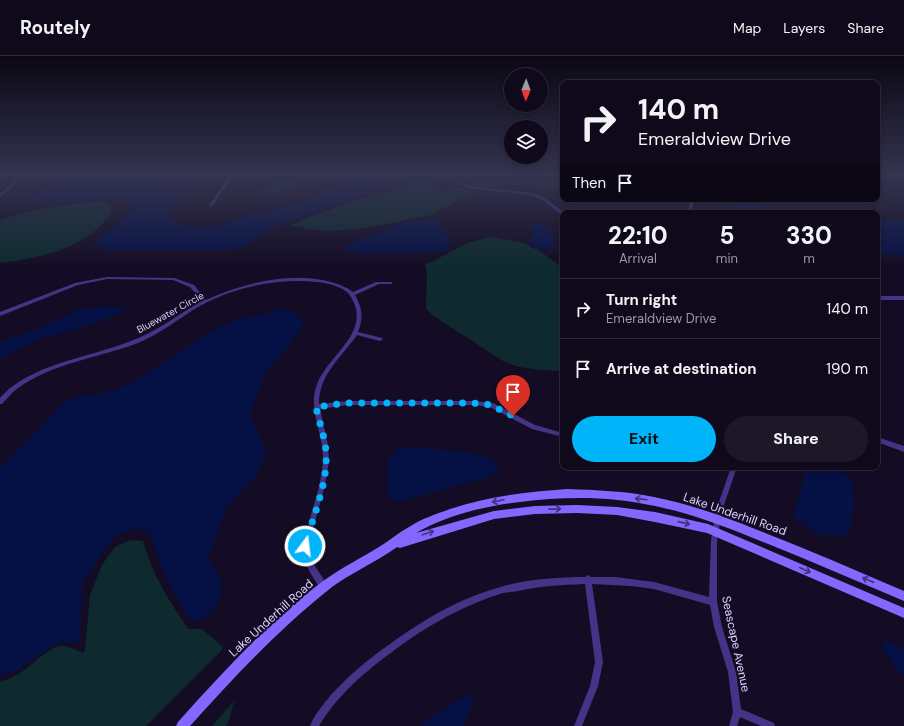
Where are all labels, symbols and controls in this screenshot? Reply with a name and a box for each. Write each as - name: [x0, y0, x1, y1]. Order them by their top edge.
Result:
- text: Routely: [20, 15, 91, 40]
- text: Map: [733, 19, 761, 37]
- text: Layers: [783, 19, 825, 37]
- text: Share: [847, 19, 884, 37]
- north arrow: [504, 68, 548, 112]
- map controls: [504, 68, 548, 164]
- text: 140 m: [638, 91, 719, 128]
- icon: right: [572, 96, 624, 148]
- button: layers: [504, 120, 548, 164]
- text: Emeraldview Drive: [638, 127, 791, 151]
- icon: arrive: [614, 172, 636, 194]
- text: Then: [572, 173, 606, 193]
- text: 22:10: [608, 220, 668, 251]
- text: 5: [719, 220, 734, 251]
- text: 330: [786, 220, 832, 251]
- text: Arrival: [619, 250, 657, 267]
- text: min: [716, 250, 738, 267]
- text: m: [803, 250, 815, 267]
- street label: Bluewater Circle: [134, 288, 206, 336]
- text: Turn right: [606, 290, 677, 310]
- icon: right: [572, 298, 594, 320]
- text: 140 m: [827, 299, 868, 319]
- text: Emeraldview Drive: [606, 310, 717, 327]
- icon: arrive: [572, 358, 594, 380]
- text: Arrive at destination: [606, 359, 757, 379]
- text: 190 m: [826, 359, 868, 379]
- pin: [496, 375, 530, 416]
- icon: arrive: [502, 381, 524, 403]
- button: Exit: [572, 416, 716, 462]
- button: Share: [724, 416, 868, 462]
- street label: Lake Underhill Road: [681, 489, 789, 539]
- one-way arrow: [635, 496, 648, 503]
- one-way arrow: [491, 497, 504, 505]
- one-way arrow: [548, 505, 561, 513]
- one-way arrow: [677, 520, 690, 528]
- position arrow: [284, 525, 326, 567]
- one-way arrow: [422, 529, 434, 537]
- one-way arrow: [799, 566, 811, 574]
- street label: Lake Underhill Road: [225, 576, 317, 660]
- one-way arrow: [863, 576, 875, 584]
- street label: Seascape Avenue: [718, 594, 754, 694]

